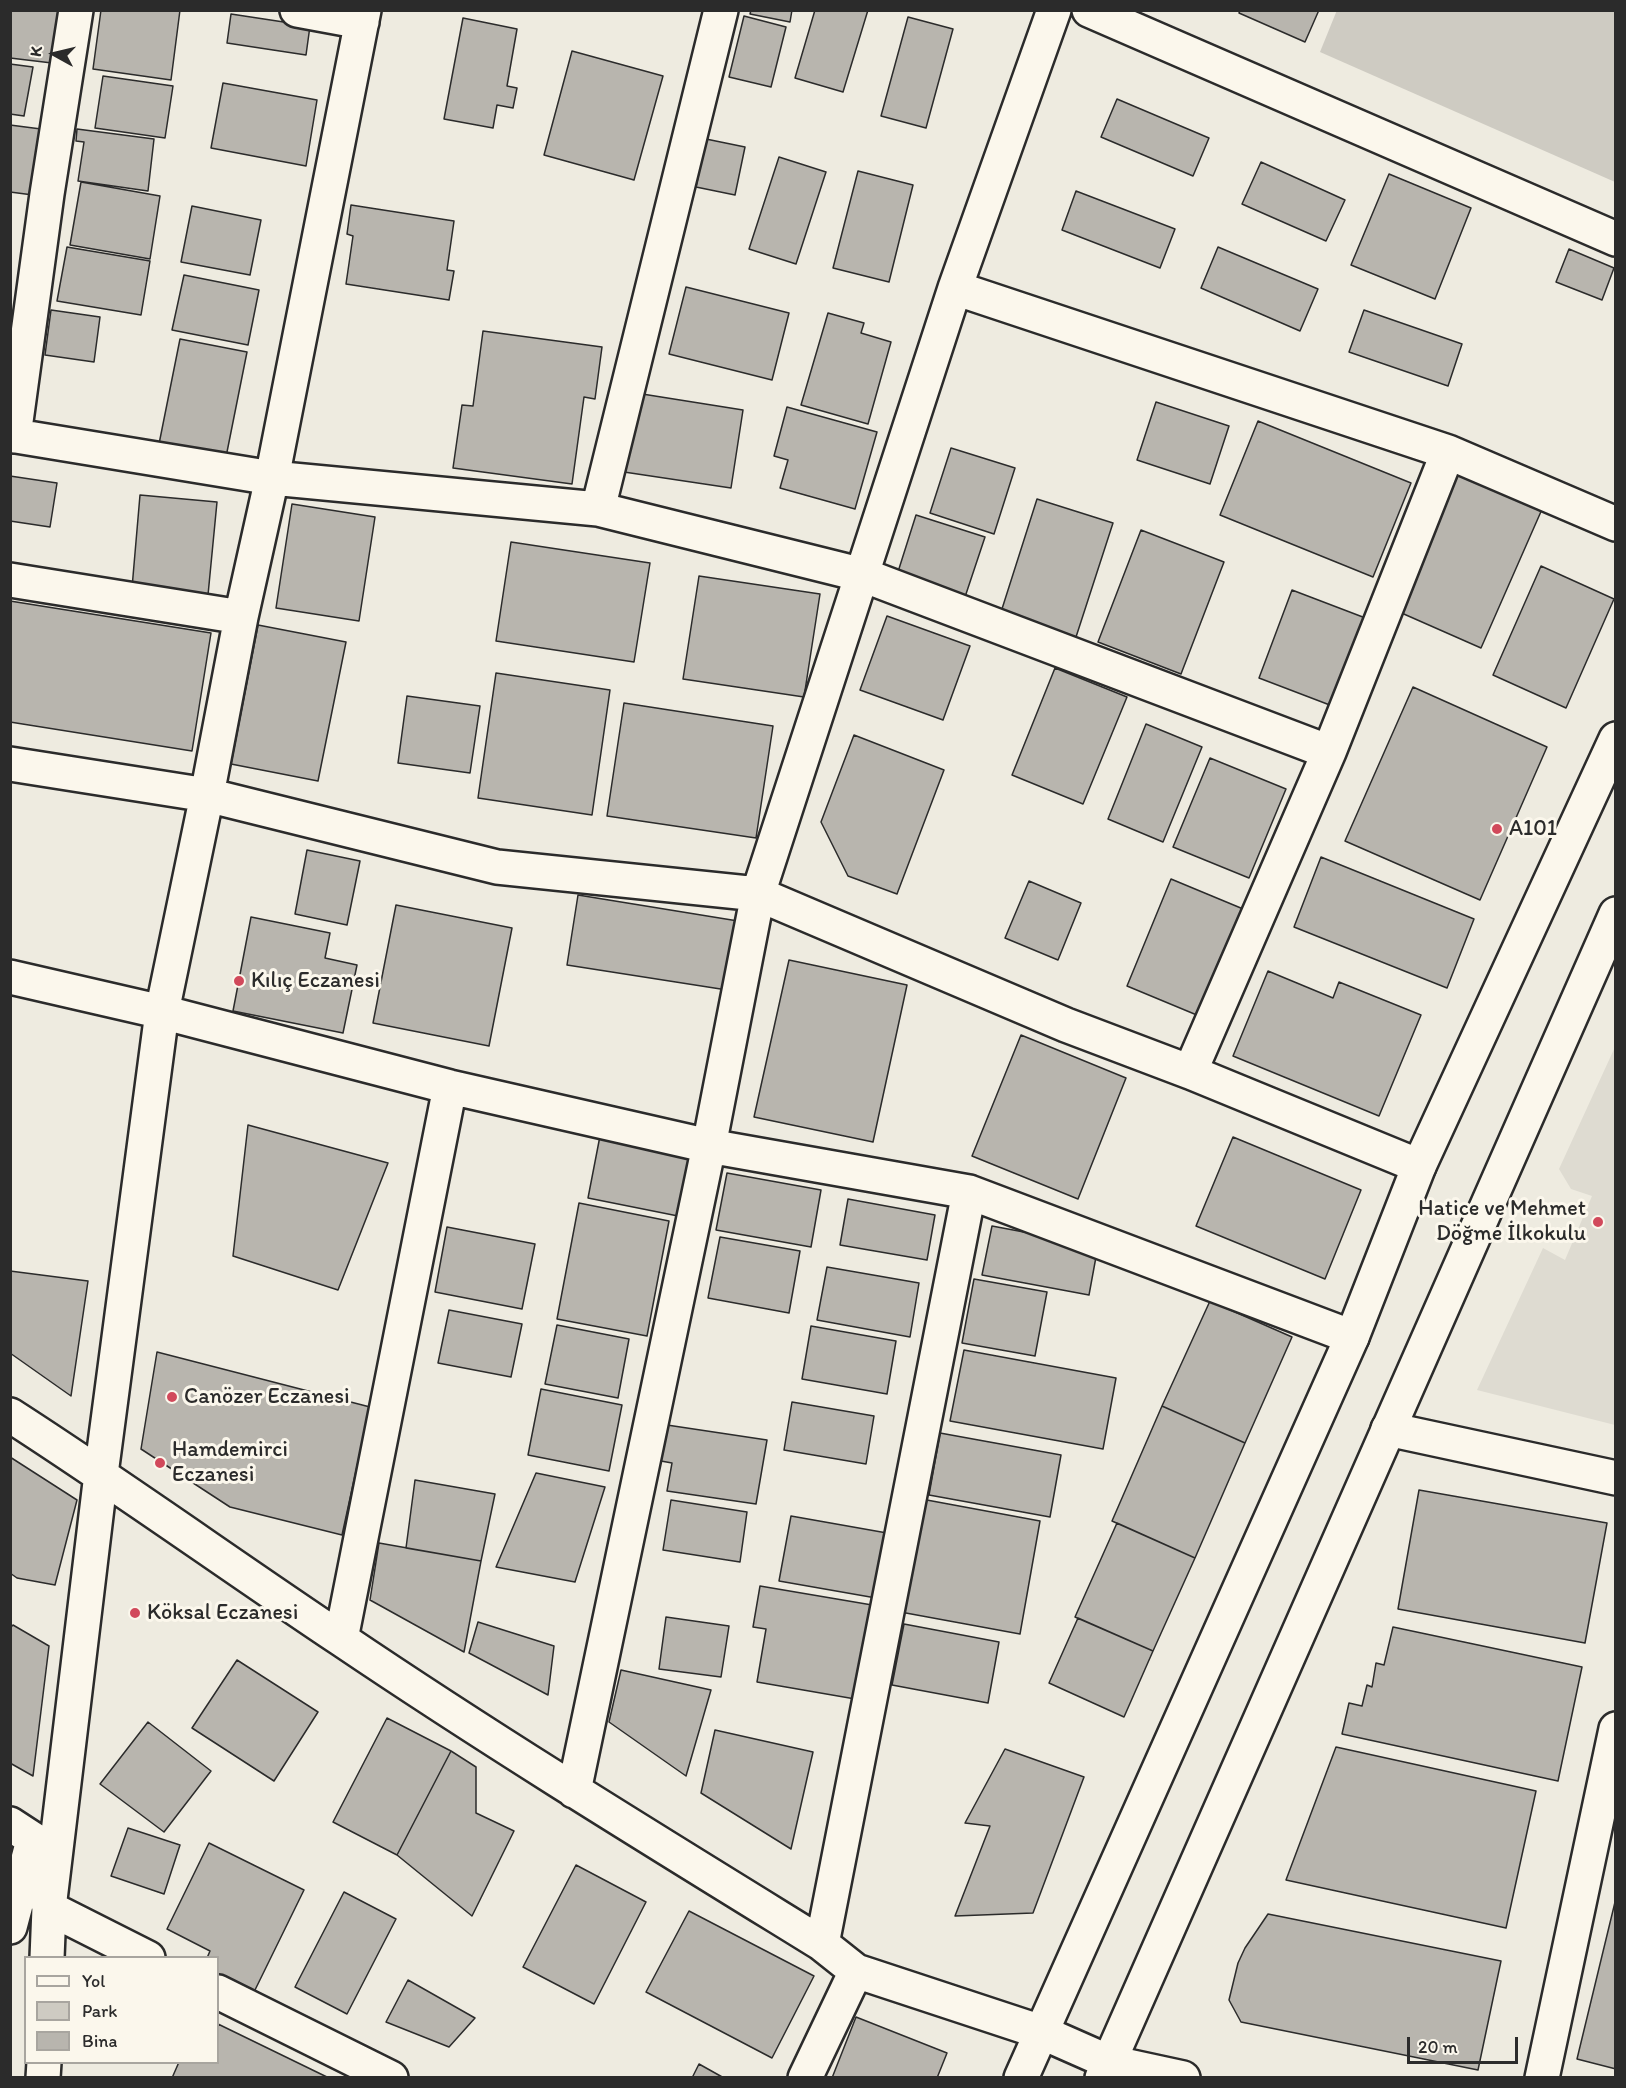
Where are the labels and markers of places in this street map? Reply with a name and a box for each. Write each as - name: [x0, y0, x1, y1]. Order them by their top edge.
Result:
- place label: A101: [1509, 816, 1557, 842]
- marker: A101: [1490, 822, 1504, 836]
- place label: Kılıç Eczanesi: [251, 968, 380, 994]
- marker: Kılıç Eczanesi: [232, 974, 246, 988]
- place label: Hatice ve Mehmet Döğme İlkokulu: [1418, 1196, 1586, 1248]
- marker: Hatice ve Mehmet Döğme İlkokulu: [1591, 1215, 1605, 1229]
- place label: Canözer Eczanesi: [184, 1384, 350, 1410]
- marker: Canözer Eczanesi: [165, 1390, 179, 1404]
- place label: Hamdemirci Eczanesi: [172, 1437, 288, 1488]
- marker: Hamdemirci Eczanesi: [153, 1456, 167, 1470]
- place label: Köksal Eczanesi: [147, 1600, 298, 1626]
- marker: Köksal Eczanesi: [128, 1606, 142, 1620]

